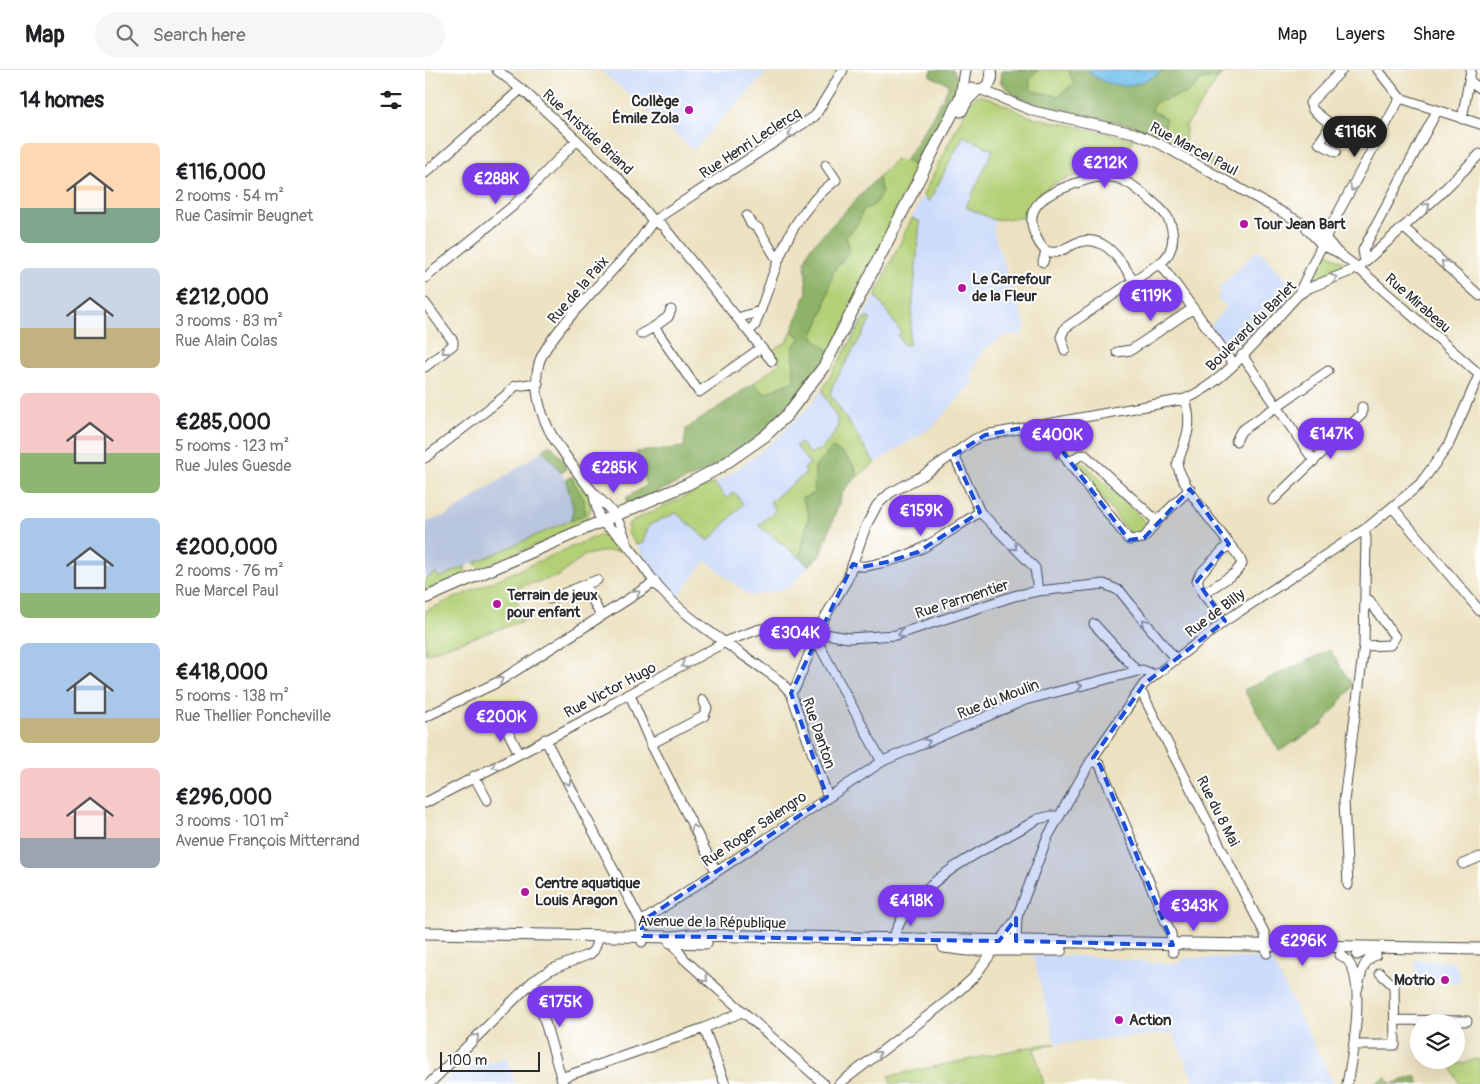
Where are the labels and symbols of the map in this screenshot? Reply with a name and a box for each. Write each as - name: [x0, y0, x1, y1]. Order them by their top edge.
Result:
- street label: Rue Aristide Briand: [538, 85, 637, 179]
- place label: Collège Émile Zola: [612, 92, 680, 128]
- marker: Collège Émile Zola: [683, 104, 695, 116]
- street label: Rue Henri Leclercq: [696, 104, 805, 183]
- pin: €116K: [1320, 116, 1390, 158]
- street label: Rue Marcel Paul: [1146, 118, 1241, 181]
- one-way arrow: [787, 127, 796, 137]
- pin: €212K: [1070, 146, 1140, 189]
- pin: €288K: [461, 162, 531, 205]
- one-way arrow: [1349, 182, 1359, 191]
- one-way arrow: [1422, 202, 1431, 211]
- place label: Tour Jean Bart: [1253, 215, 1347, 234]
- marker: Tour Jean Bart: [1238, 218, 1250, 230]
- street label: Rue de la Paix: [544, 253, 613, 328]
- one-way arrow: [1440, 260, 1449, 269]
- street label: Rue Mirabeau: [1381, 269, 1455, 337]
- place label: Le Carrefour de la Fleur: [972, 270, 1052, 306]
- one-way arrow: [1329, 274, 1337, 284]
- street label: Boulevard du Barlet: [1202, 276, 1301, 376]
- pin: €119K: [1116, 280, 1186, 322]
- marker: Le Carrefour de la Fleur: [956, 282, 968, 294]
- one-way arrow: [442, 345, 451, 353]
- pin: €400K: [1022, 418, 1092, 461]
- pin: €147K: [1296, 418, 1366, 460]
- pin: €285K: [579, 452, 649, 494]
- pin: €159K: [886, 494, 956, 537]
- one-way arrow: [1008, 542, 1017, 551]
- street label: Rue Parmentier: [913, 575, 1012, 624]
- street label: Rue de Billy: [1182, 584, 1249, 642]
- place label: Terrain de jeux pour enfant: [506, 586, 598, 622]
- one-way arrow: [632, 590, 641, 600]
- marker: Terrain de jeux pour enfant: [491, 598, 503, 610]
- pin: €304K: [760, 616, 830, 659]
- one-way arrow: [1142, 618, 1151, 627]
- one-way arrow: [897, 628, 906, 638]
- street label: Rue Victor Hugo: [561, 658, 660, 723]
- one-way arrow: [681, 659, 690, 669]
- street label: Rue du Moulin: [955, 675, 1042, 724]
- one-way arrow: [495, 677, 504, 687]
- one-way arrow: [1075, 681, 1084, 692]
- street label: Rue Danton: [798, 695, 839, 771]
- pin: €200K: [466, 700, 536, 743]
- one-way arrow: [922, 737, 931, 748]
- one-way arrow: [491, 760, 500, 770]
- street label: Rue du 8 Mai: [1192, 773, 1243, 850]
- one-way arrow: [562, 777, 572, 786]
- street label: Rue Roger Salengro: [698, 787, 810, 872]
- one-way arrow: [690, 824, 700, 833]
- place label: Centre aquatique Louis Aragon: [535, 874, 641, 910]
- pin: €418K: [876, 884, 946, 927]
- marker: Centre aquatique Louis Aragon: [519, 886, 531, 898]
- pin: €343K: [1159, 890, 1229, 932]
- street label: Avenue de la République: [638, 912, 787, 933]
- pin: €296K: [1268, 924, 1338, 967]
- place label: Motrio: [1394, 971, 1435, 990]
- one-way arrow: [699, 973, 708, 982]
- marker: Motrio: [1439, 974, 1451, 986]
- pin: €175K: [525, 986, 595, 1028]
- place label: Action: [1129, 1011, 1172, 1030]
- marker: Action: [1113, 1014, 1125, 1026]
- one-way arrow: [470, 1034, 479, 1043]
- scale bar: [440, 1049, 540, 1072]
- one-way arrow: [872, 1051, 882, 1060]

